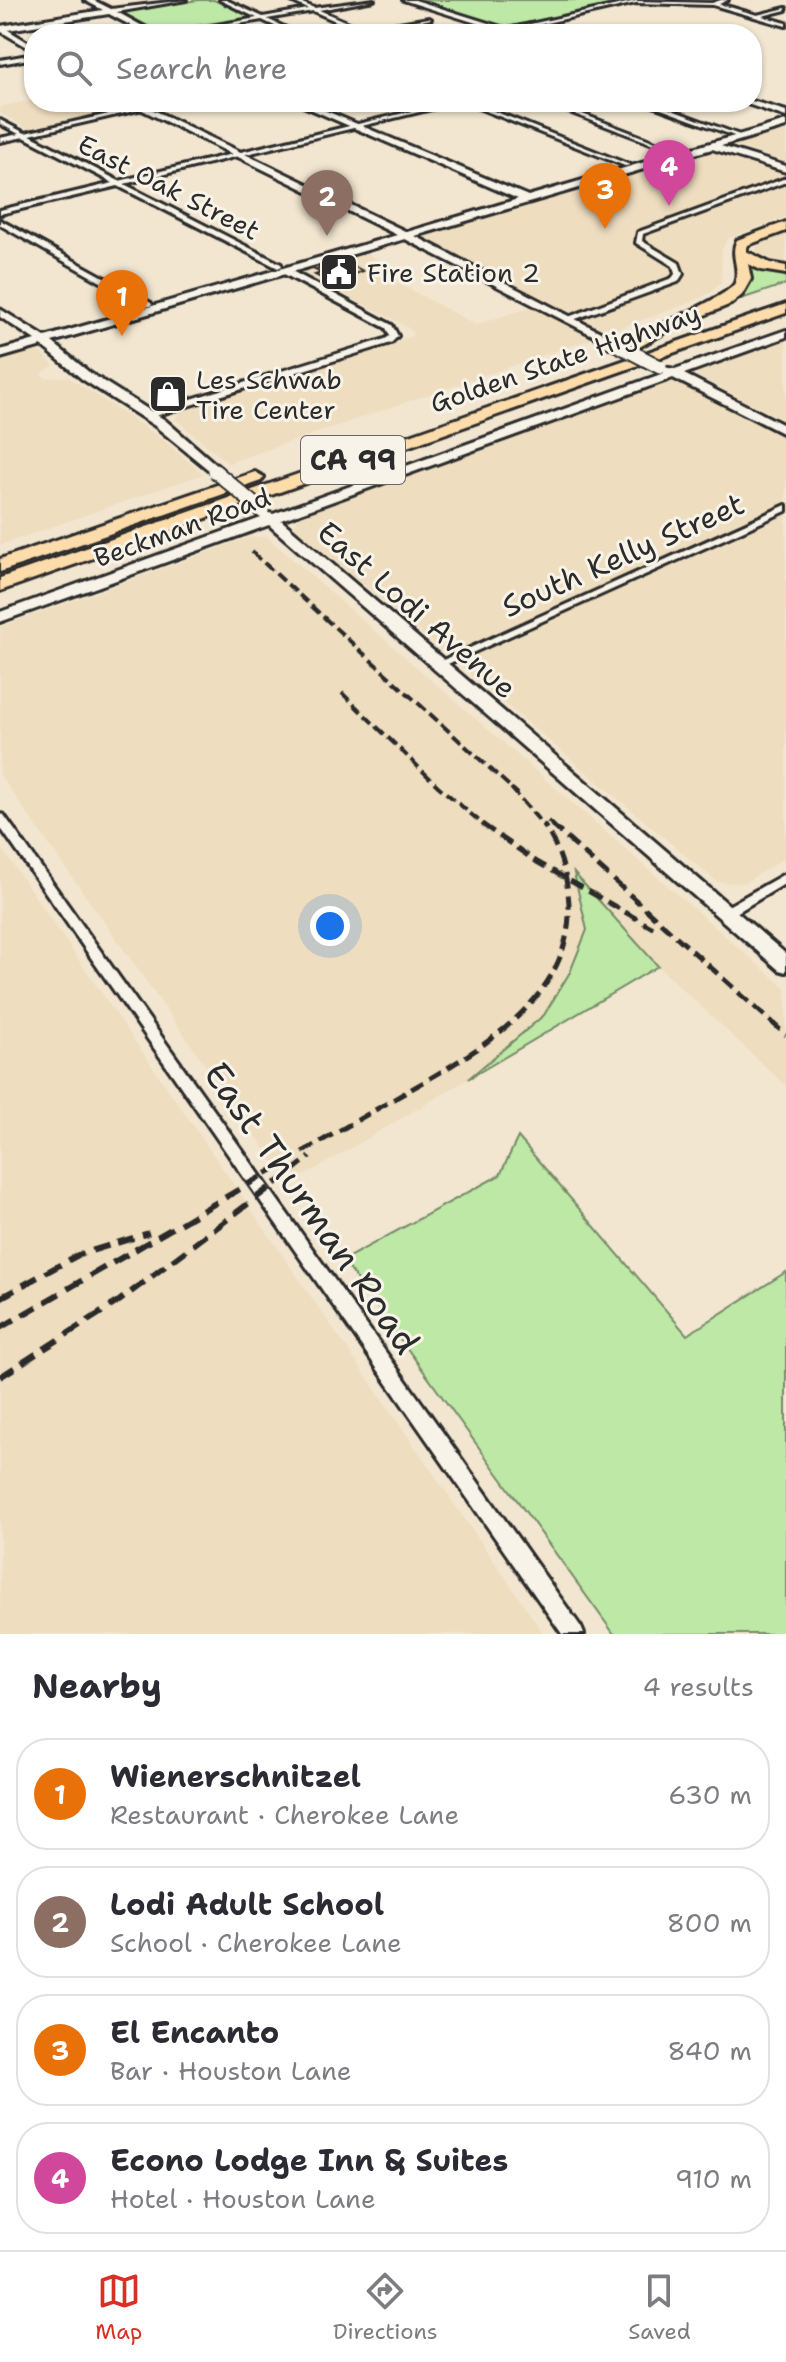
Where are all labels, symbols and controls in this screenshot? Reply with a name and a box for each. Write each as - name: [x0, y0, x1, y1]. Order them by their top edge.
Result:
- search box: [24, 24, 762, 112]
- icon: search: [52, 46, 96, 90]
- text: Search here: [116, 48, 287, 89]
- street label: East Oak Street: [72, 126, 266, 248]
- pin: 4: [643, 140, 695, 206]
- pin: 3: [579, 163, 631, 229]
- pin: 2: [301, 170, 353, 236]
- public building icon: Fire Station 2: [318, 251, 360, 293]
- place label: Fire Station 2: [367, 255, 540, 290]
- pin: 1: [96, 270, 148, 336]
- street label: Golden State Highway: [425, 295, 705, 421]
- place label: Les Schwab Tire Center: [196, 362, 342, 427]
- shop icon: Les Schwab Tire Center: [147, 373, 189, 415]
- road number: CA 99: [301, 436, 405, 484]
- street label: Beckman Road: [89, 479, 275, 575]
- street label: South Kelly Street: [495, 483, 751, 627]
- street label: East Lodi Avenue: [309, 512, 525, 708]
- your location: [310, 906, 350, 946]
- street label: East Thurman Road: [193, 1052, 431, 1364]
- text: Nearby: [32, 1663, 162, 1709]
- text: 4 results: [642, 1669, 754, 1704]
- text: Wienerschnitzel: [110, 1756, 361, 1797]
- text: 1: [54, 1777, 66, 1812]
- text: 630 m: [668, 1777, 752, 1812]
- text: Restaurant · Cherokee Lane: [110, 1797, 459, 1832]
- text: Lodi Adult School: [110, 1884, 384, 1925]
- text: 2: [51, 1905, 69, 1940]
- text: 800 m: [667, 1905, 752, 1940]
- text: School · Cherokee Lane: [110, 1925, 402, 1960]
- text: El Encanto: [110, 2012, 279, 2053]
- text: 3: [51, 2033, 69, 2068]
- text: 840 m: [667, 2033, 752, 2068]
- text: Bar · Houston Lane: [110, 2053, 351, 2088]
- text: Econo Lodge Inn & Suites: [110, 2140, 508, 2181]
- text: 4: [51, 2161, 69, 2196]
- text: 910 m: [675, 2161, 752, 2196]
- text: Hotel · Houston Lane: [110, 2181, 376, 2216]
- tab: Map: [95, 2269, 142, 2346]
- tab: Directions: [333, 2269, 438, 2346]
- tab: Saved: [628, 2269, 691, 2346]

